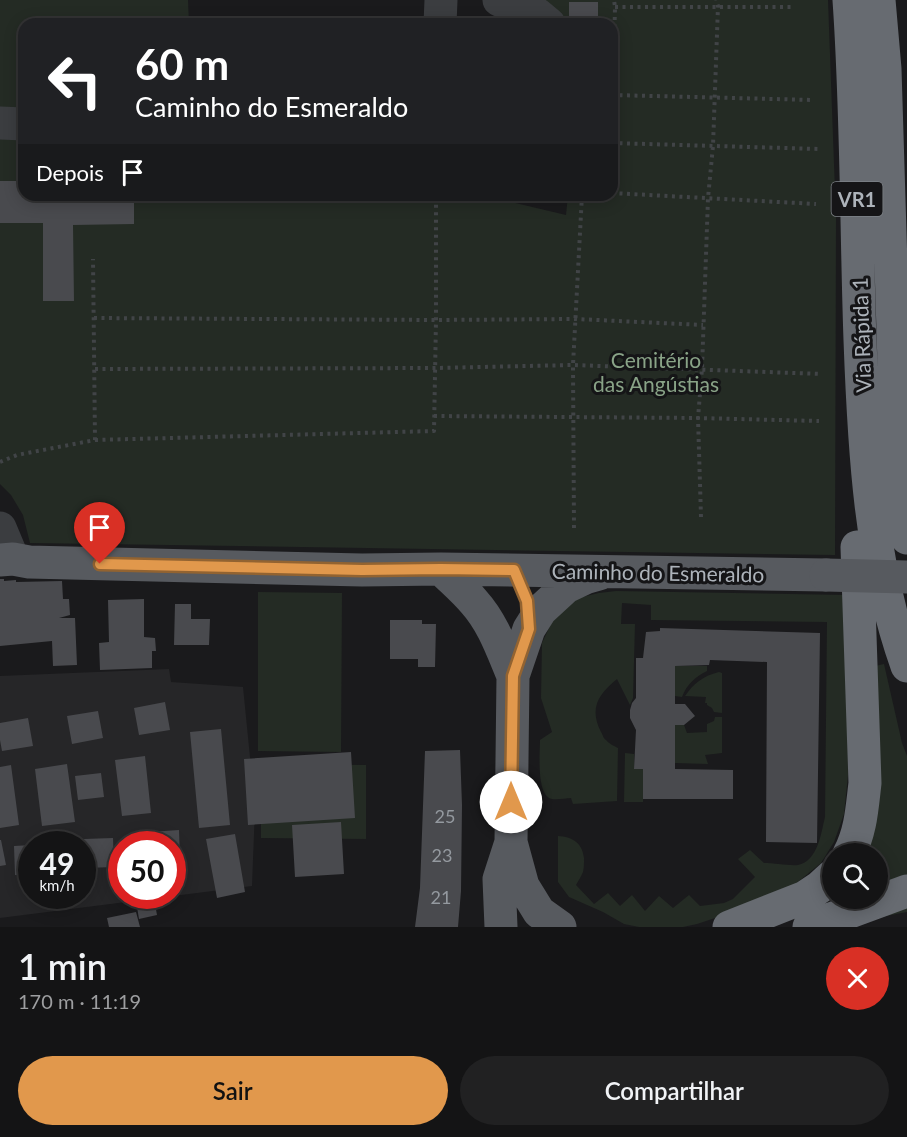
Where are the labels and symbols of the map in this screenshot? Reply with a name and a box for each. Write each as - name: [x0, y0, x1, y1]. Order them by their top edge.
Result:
- road number: VR1: [832, 182, 882, 216]
- street label: Via Rápida 1: [846, 277, 876, 393]
- park label: Cemitério das Angústias: [593, 347, 719, 396]
- pin: [74, 502, 125, 564]
- street label: Caminho do Esmeraldo: [552, 558, 765, 586]
- position arrow: [479, 770, 543, 834]
- house number: 25: [435, 805, 455, 827]
- speed limit sign: 50: [108, 831, 186, 909]
- house number: 23: [432, 844, 452, 866]
- house number: 21: [431, 886, 451, 908]

